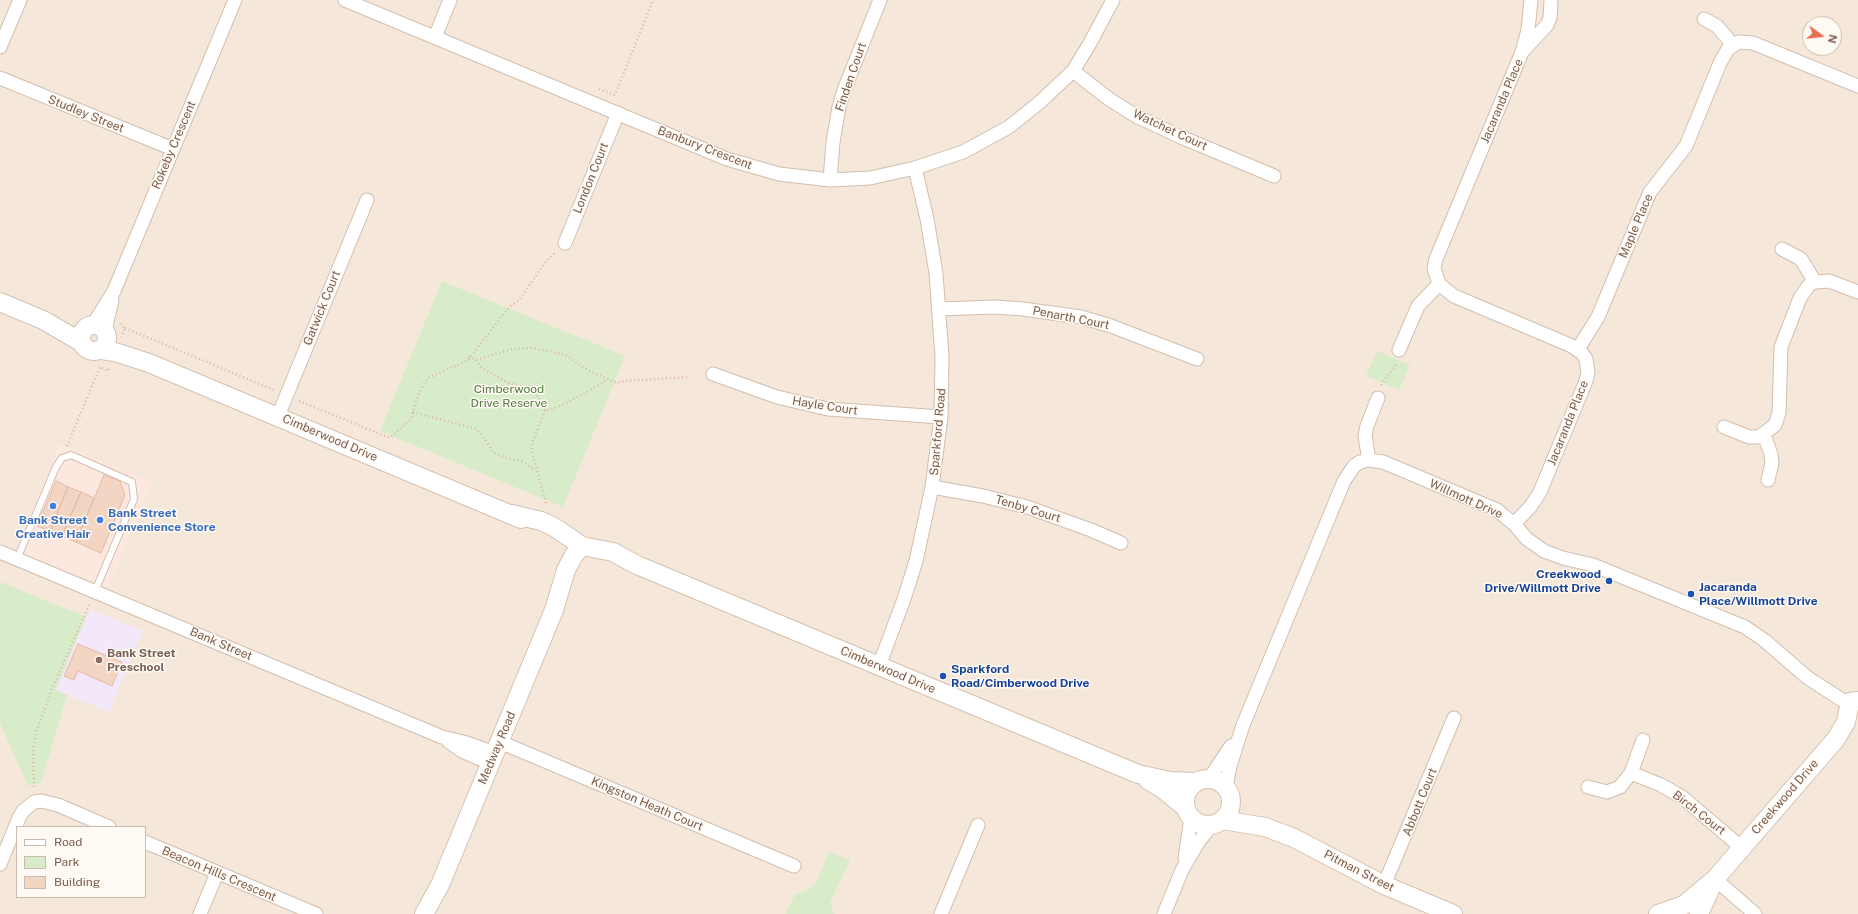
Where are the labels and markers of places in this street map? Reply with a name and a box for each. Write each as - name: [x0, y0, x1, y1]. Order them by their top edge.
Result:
- marker: Bank Street Creative Hair: [48, 501, 58, 511]
- place label: Bank Street Convenience Store: [108, 506, 216, 534]
- place label: Bank Street Creative Hair: [15, 513, 91, 541]
- marker: Bank Street Convenience Store: [95, 515, 105, 525]
- place label: Creekwood Drive/Willmott Drive: [1485, 567, 1601, 595]
- marker: Creekwood Drive/Willmott Drive: [1604, 576, 1614, 586]
- place label: Jacaranda Place/Willmott Drive: [1699, 580, 1818, 608]
- marker: Jacaranda Place/Willmott Drive: [1686, 589, 1696, 599]
- place label: Bank Street Preschool: [107, 646, 175, 674]
- marker: Bank Street Preschool: [94, 655, 104, 665]
- place label: Sparkford Road/Cimberwood Drive: [951, 662, 1089, 690]
- marker: Sparkford Road/Cimberwood Drive: [938, 671, 948, 681]

